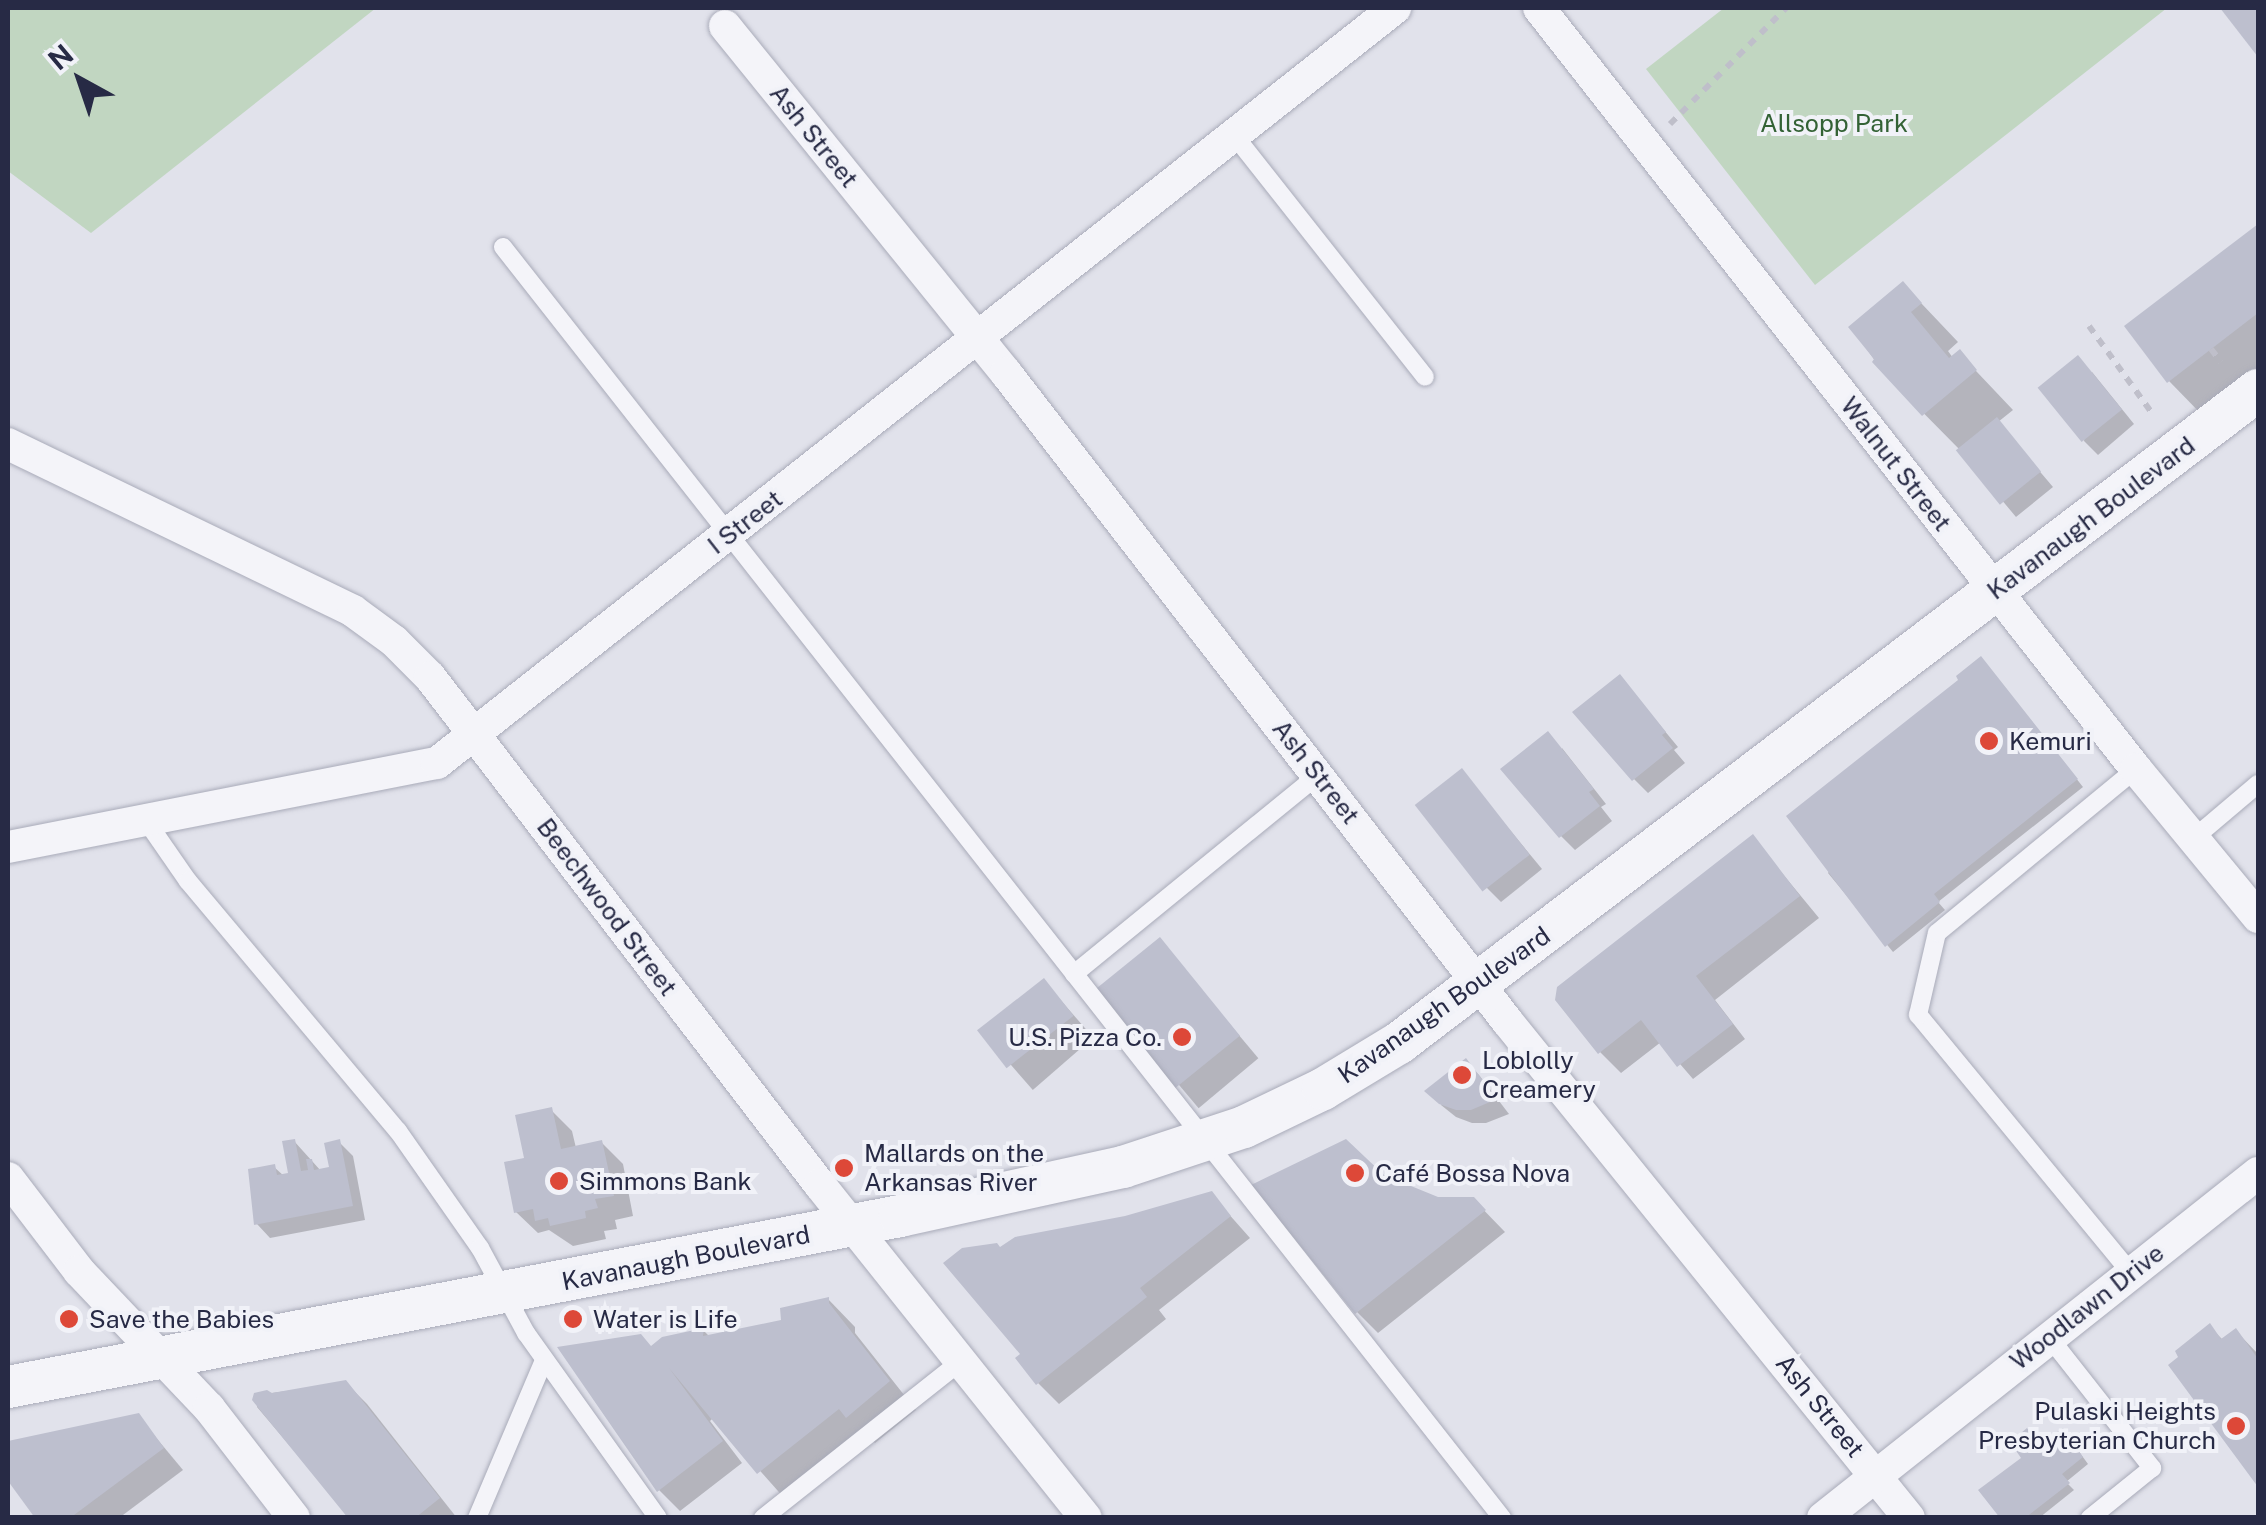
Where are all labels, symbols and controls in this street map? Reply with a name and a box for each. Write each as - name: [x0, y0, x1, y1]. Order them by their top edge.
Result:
- north arrow: [30, 30, 130, 130]
- text: N: [41, 37, 79, 76]
- street label: Ash Street: [763, 79, 865, 193]
- park label: Allsopp Park: [1760, 108, 1908, 138]
- street label: Walnut Street: [1834, 391, 1958, 537]
- street label: Kavanaugh Boulevard: [1981, 430, 2201, 606]
- street label: I Street: [702, 484, 788, 560]
- street label: Ash Street: [1266, 714, 1366, 830]
- place label: Kemuri: [2009, 726, 2092, 756]
- marker: Kemuri: [1978, 730, 2000, 752]
- street label: Beechwood Street: [531, 812, 683, 1002]
- street label: Kavanaugh Boulevard: [1332, 920, 1556, 1090]
- place label: U.S. Pizza Co.: [1008, 1022, 1162, 1052]
- marker: U.S. Pizza Co.: [1171, 1026, 1193, 1048]
- place label: Loblolly Creamery: [1482, 1046, 1596, 1105]
- marker: Loblolly Creamery: [1451, 1064, 1473, 1086]
- place label: Mallards on the Arkansas River: [864, 1139, 1045, 1198]
- marker: Mallards on the Arkansas River: [833, 1157, 855, 1179]
- place label: Café Bossa Nova: [1375, 1158, 1570, 1188]
- marker: Café Bossa Nova: [1344, 1162, 1366, 1184]
- place label: Simmons Bank: [579, 1166, 752, 1196]
- marker: Simmons Bank: [548, 1170, 570, 1192]
- street label: Kavanaugh Boulevard: [559, 1219, 813, 1297]
- street label: Woodlawn Drive: [2004, 1238, 2170, 1376]
- place label: Save the Babies: [89, 1304, 274, 1334]
- place label: Water is Life: [593, 1304, 738, 1334]
- marker: Save the Babies: [58, 1308, 80, 1330]
- marker: Water is Life: [562, 1308, 584, 1330]
- street label: Ash Street: [1769, 1349, 1871, 1463]
- place label: Pulaski Heights Presbyterian Church: [1978, 1397, 2216, 1456]
- marker: Pulaski Heights Presbyterian Church: [2225, 1415, 2247, 1437]

